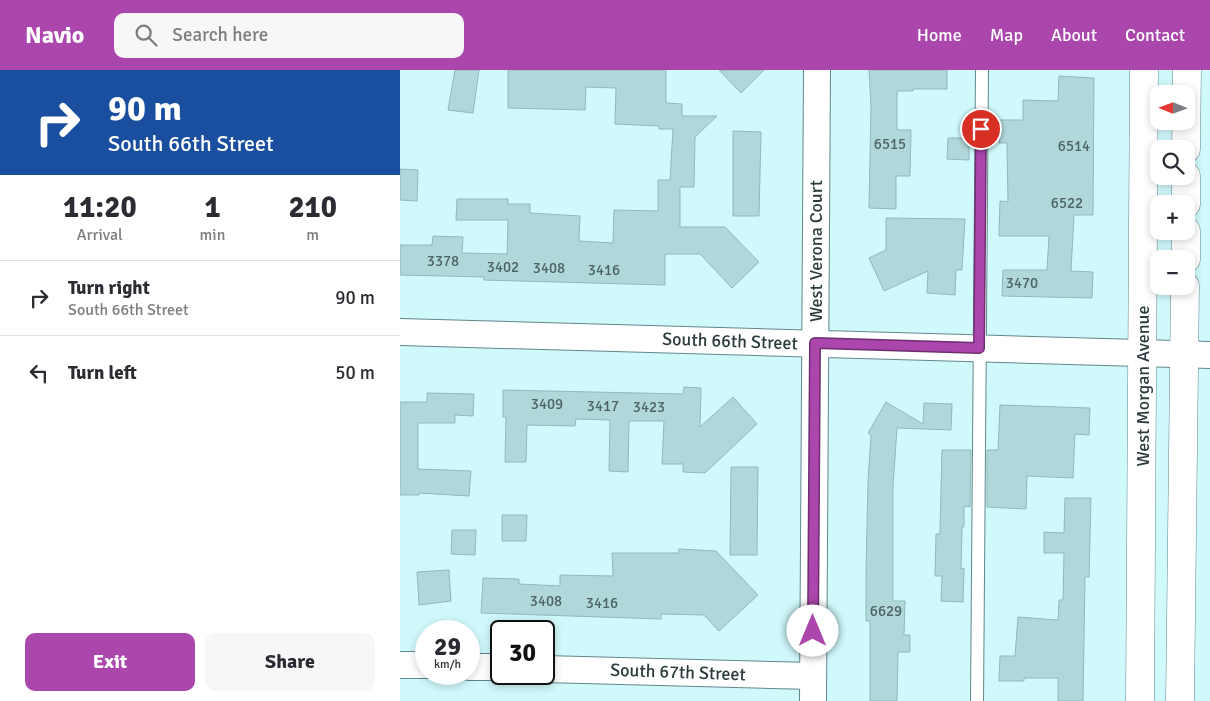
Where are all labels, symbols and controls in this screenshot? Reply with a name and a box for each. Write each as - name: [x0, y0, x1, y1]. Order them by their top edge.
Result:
- search box: [114, 13, 464, 58]
- text: Navio: [25, 20, 84, 50]
- icon: search: [132, 21, 160, 49]
- text: Search here: [172, 23, 268, 47]
- text: Home: [917, 24, 962, 46]
- text: Map: [990, 24, 1023, 46]
- text: About: [1051, 24, 1097, 46]
- text: Contact: [1125, 24, 1185, 46]
- north arrow: [1150, 85, 1195, 130]
- map controls: [1150, 85, 1195, 295]
- text: 90 m: [108, 87, 182, 130]
- icon: right: [25, 90, 90, 155]
- pin: [960, 108, 1002, 150]
- icon: arrive: [967, 115, 995, 143]
- text: South 66th Street: [108, 130, 274, 157]
- house number: 6515: [874, 135, 906, 153]
- house number: 6514: [1058, 137, 1090, 155]
- button: search: [1150, 140, 1195, 185]
- street label: West Verona Court: [805, 180, 827, 322]
- text: 11:20: [63, 189, 137, 226]
- text: 1: [204, 189, 221, 226]
- text: 210: [288, 189, 337, 226]
- house number: 6522: [1051, 194, 1083, 212]
- button: +: [1150, 195, 1195, 240]
- text: Arrival: [77, 225, 123, 245]
- text: min: [200, 225, 225, 245]
- text: m: [306, 225, 319, 245]
- button: −: [1150, 250, 1195, 295]
- house number: 3378: [427, 252, 459, 270]
- house number: 3402: [487, 258, 519, 276]
- house number: 3408: [533, 259, 565, 277]
- house number: 3416: [588, 261, 620, 279]
- house number: 3470: [1006, 274, 1038, 292]
- text: Turn right: [68, 276, 150, 300]
- icon: right: [25, 284, 53, 312]
- text: 90 m: [335, 286, 375, 310]
- text: South 66th Street: [68, 300, 189, 320]
- street label: West Morgan Avenue: [1132, 306, 1154, 466]
- street label: South 66th Street: [662, 328, 798, 354]
- icon: left: [25, 359, 53, 387]
- text: Turn left: [68, 361, 137, 385]
- text: 50 m: [335, 361, 375, 385]
- house number: 3409: [531, 395, 563, 413]
- house number: 3417: [587, 397, 619, 415]
- house number: 3423: [633, 398, 665, 416]
- house number: 3408: [530, 592, 562, 610]
- house number: 3416: [586, 594, 618, 612]
- house number: 6629: [870, 602, 902, 620]
- position arrow: [786, 604, 838, 656]
- speed limit sign: 30: [490, 620, 555, 685]
- text: 29: [434, 631, 461, 662]
- button: Exit: [25, 633, 195, 691]
- button: Share: [205, 633, 375, 691]
- text: km/h: [434, 657, 461, 672]
- street label: South 67th Street: [610, 659, 746, 685]

